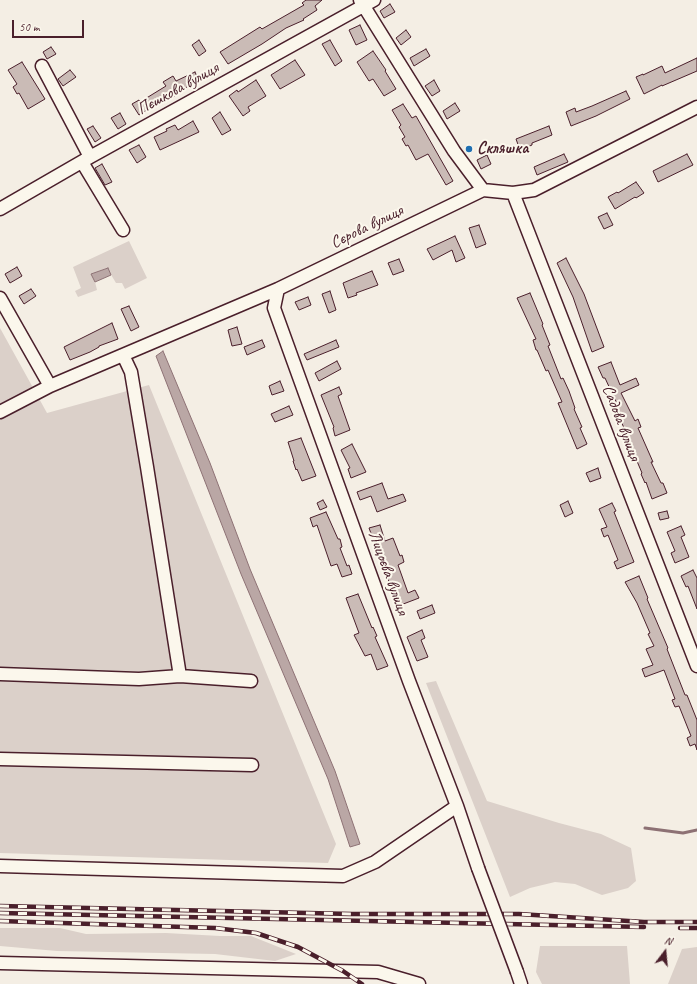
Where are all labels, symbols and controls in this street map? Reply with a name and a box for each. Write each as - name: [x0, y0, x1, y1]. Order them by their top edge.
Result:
- scale bar: [14, 12, 86, 38]
- text: 50 m: [19, 19, 39, 35]
- street label: Пєшкова вулиця: [134, 58, 222, 120]
- place label: Скляшка: [477, 139, 529, 159]
- marker: Скляшка: [464, 144, 474, 154]
- street label: Сєрова вулиця: [327, 201, 407, 253]
- street label: Садова вулиця: [597, 382, 645, 464]
- street label: Лицоєва вулиця: [363, 528, 413, 618]
- north arrow: [645, 932, 685, 972]
- text: N: [663, 933, 674, 948]

